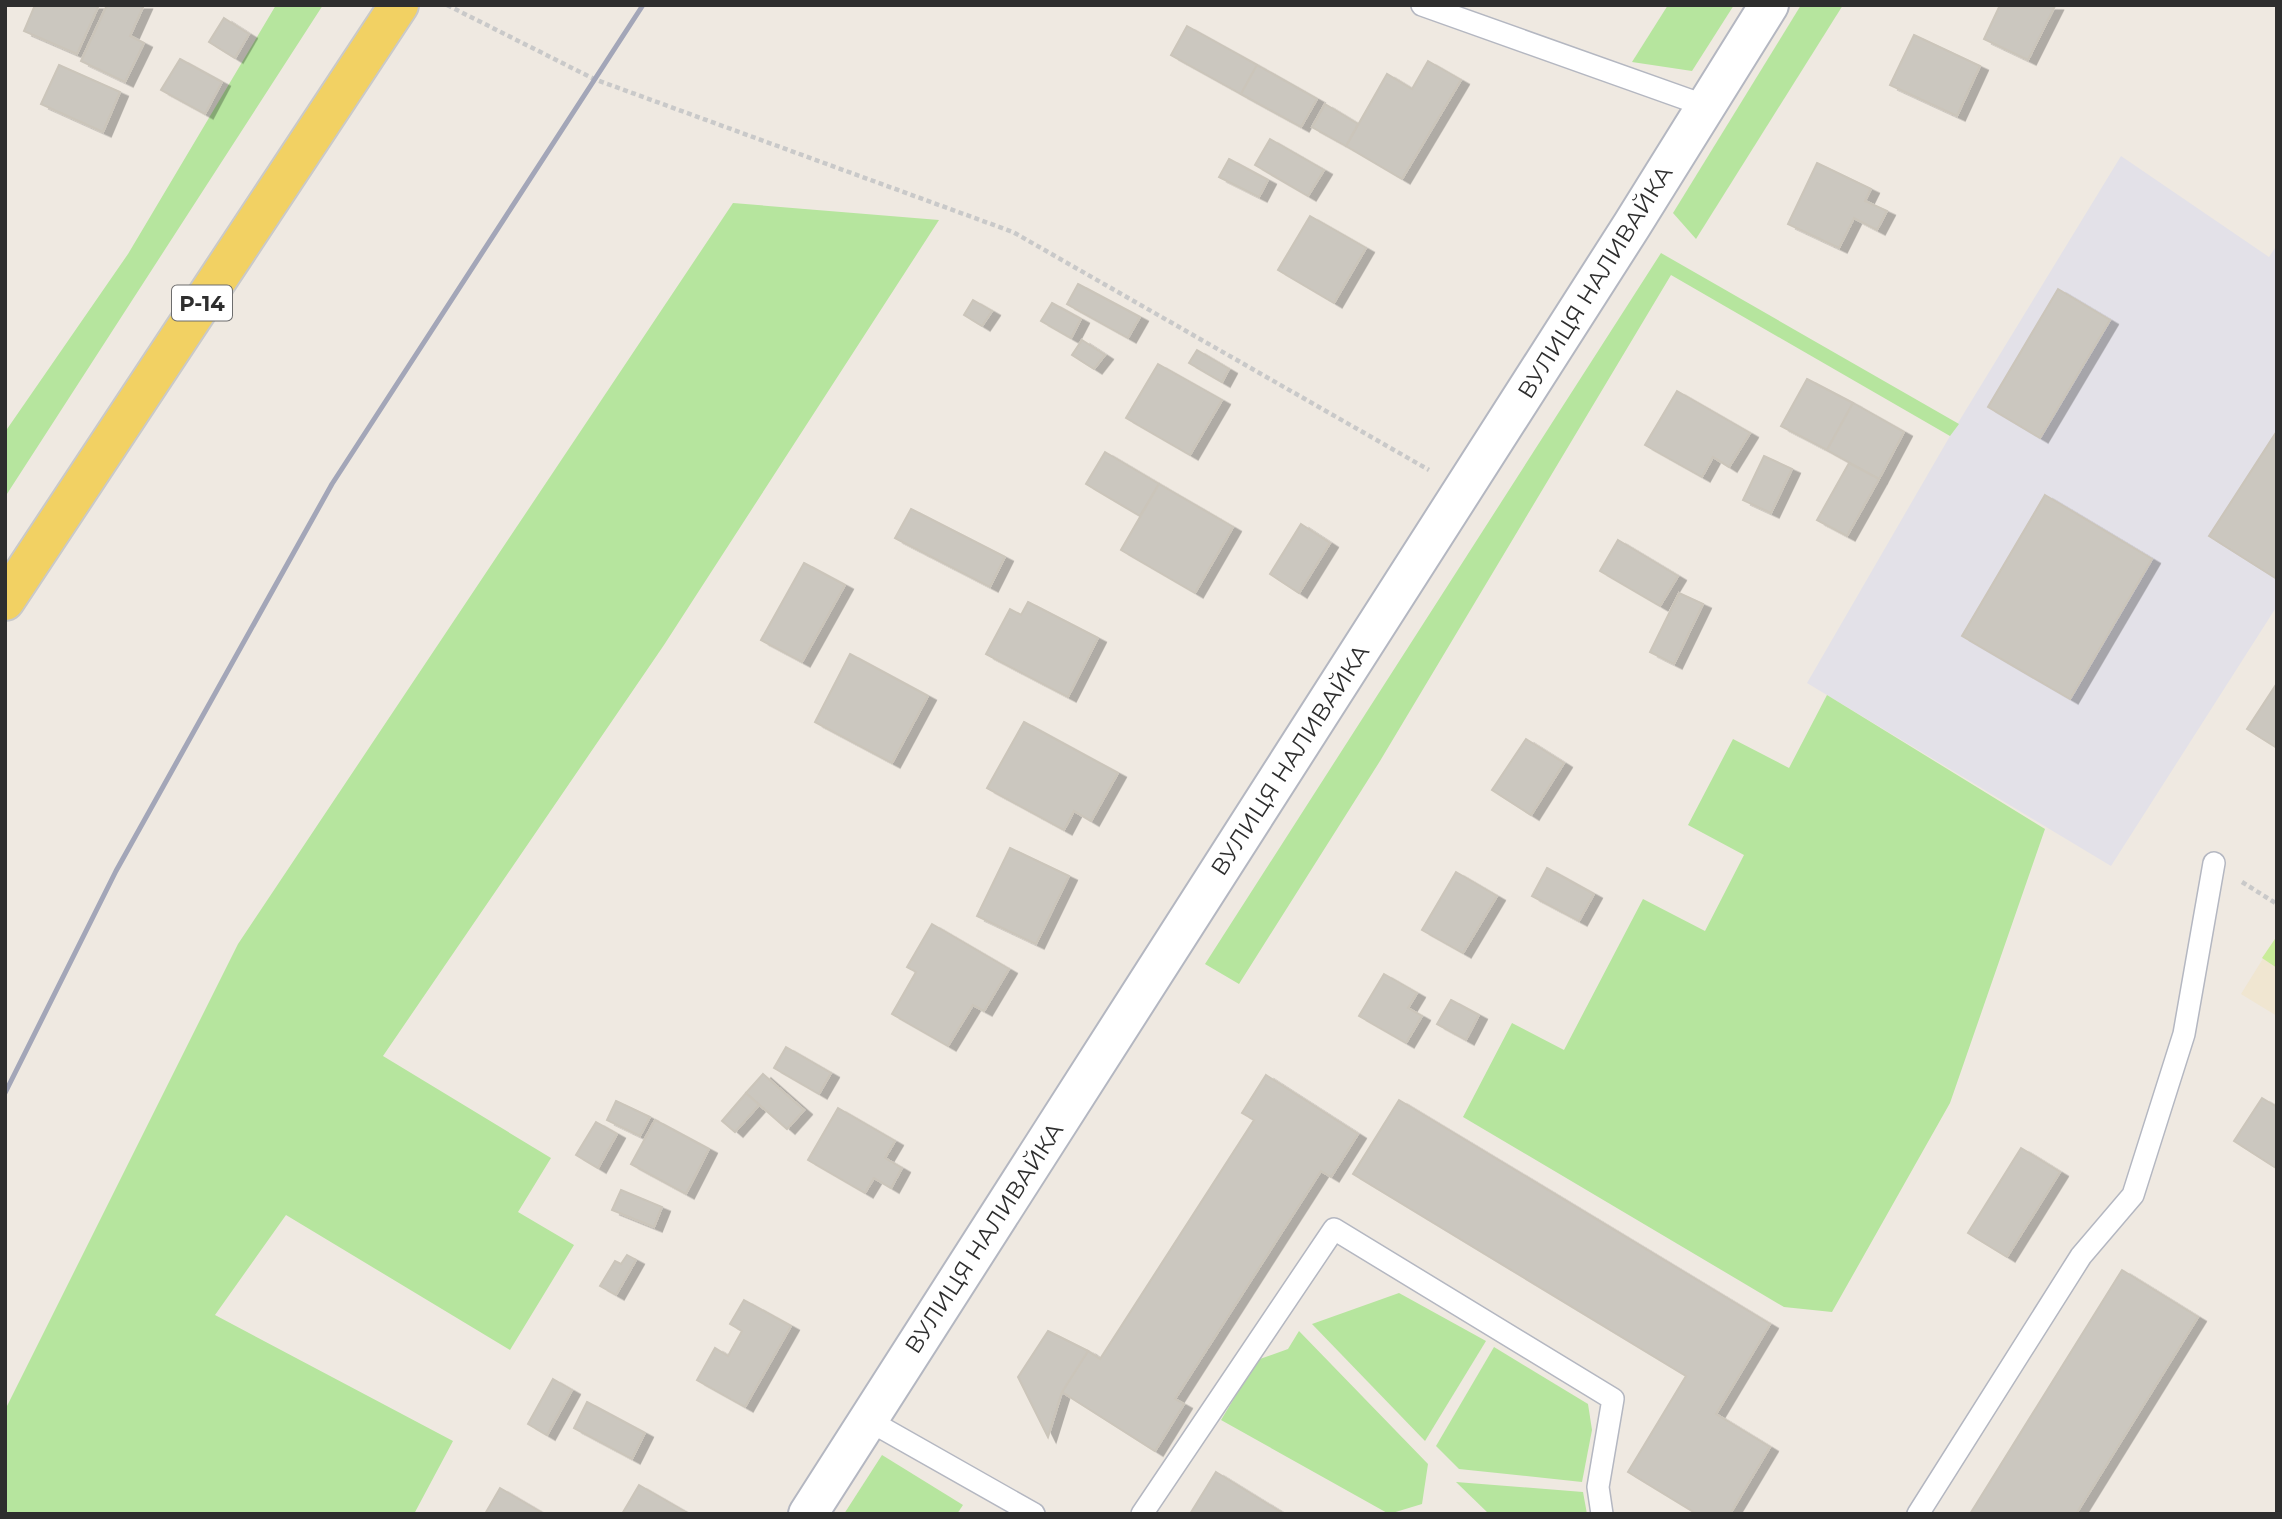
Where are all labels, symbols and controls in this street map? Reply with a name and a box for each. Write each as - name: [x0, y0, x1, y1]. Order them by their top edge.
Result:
- street label: ВУЛИЦЯ НАЛИВАЙКА: [1512, 160, 1678, 404]
- road number: Р-14: [172, 286, 232, 320]
- street label: ВУЛИЦЯ НАЛИВАЙКА: [1205, 639, 1375, 881]
- street label: ВУЛИЦЯ НАЛИВАЙКА: [899, 1117, 1069, 1359]

